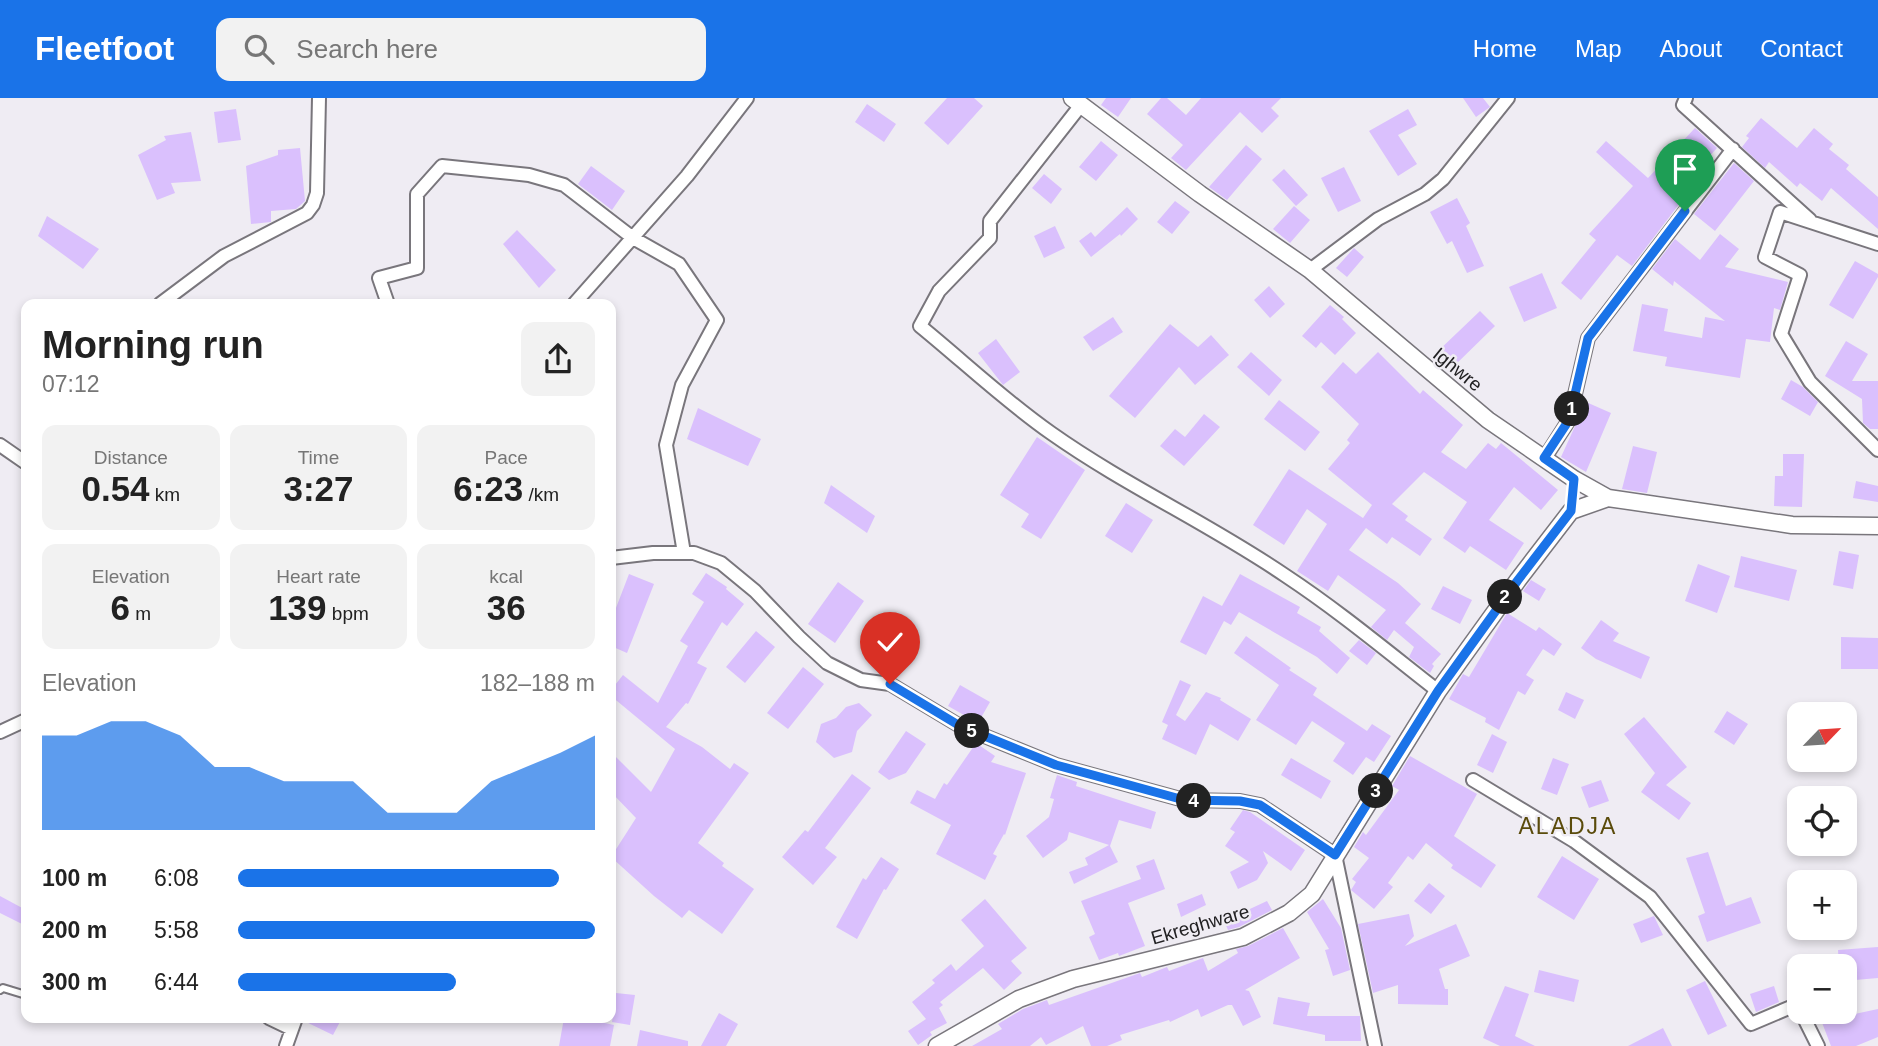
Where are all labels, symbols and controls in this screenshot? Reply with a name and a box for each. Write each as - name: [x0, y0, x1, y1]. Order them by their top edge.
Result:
- search box: [216, 18, 706, 81]
- text: Fleetfoot: [35, 30, 174, 67]
- icon: search: [240, 30, 278, 68]
- text: Search here: [296, 34, 438, 64]
- text: Home: [1473, 35, 1537, 62]
- text: Map: [1575, 35, 1622, 62]
- text: About: [1660, 35, 1722, 62]
- text: Contact: [1760, 35, 1843, 62]
- pin: [1655, 139, 1715, 211]
- icon: arrive: [1666, 150, 1704, 188]
- button: share: [521, 322, 595, 396]
- text: Morning run: [42, 324, 264, 366]
- street label: Ighwre: [1429, 343, 1486, 395]
- text: 07:12: [42, 371, 100, 397]
- pin: 1: [1554, 392, 1590, 426]
- text: 1: [1566, 398, 1577, 419]
- text: Distance: [94, 447, 168, 468]
- text: Time: [298, 447, 339, 468]
- text: Pace: [485, 447, 528, 468]
- text: 0.54: [81, 469, 150, 508]
- text: 3:27: [283, 469, 354, 508]
- text: 6:23: [453, 469, 523, 508]
- text: km: [150, 484, 180, 505]
- text: /km: [523, 484, 559, 505]
- text: Elevation: [92, 566, 170, 587]
- text: Heart rate: [276, 566, 361, 587]
- text: kcal: [489, 566, 523, 587]
- pin: 2: [1488, 580, 1522, 614]
- text: 2: [1499, 586, 1510, 607]
- text: 6: [111, 588, 130, 627]
- text: 139: [268, 588, 327, 627]
- text: 36: [487, 588, 526, 627]
- text: m: [130, 603, 151, 624]
- text: bpm: [327, 603, 369, 624]
- pin: [860, 612, 920, 684]
- icon: check: [871, 623, 909, 661]
- text: Elevation: [42, 670, 137, 696]
- text: 182–188 m: [480, 670, 595, 696]
- north arrow: [1787, 702, 1857, 772]
- map controls: [1787, 702, 1857, 1024]
- pin: 5: [954, 714, 990, 748]
- text: 5: [966, 720, 977, 741]
- pin: 3: [1358, 774, 1394, 808]
- text: 3: [1370, 780, 1381, 801]
- pin: 4: [1176, 784, 1212, 818]
- button: locate: [1787, 786, 1857, 856]
- text: 4: [1188, 790, 1199, 811]
- district label: ALADJA: [1519, 813, 1617, 839]
- text: 100 m: [42, 865, 107, 891]
- text: 6:08: [154, 865, 199, 891]
- button: +: [1787, 870, 1857, 940]
- street label: Ekreghware: [1149, 900, 1252, 949]
- text: 200 m: [42, 917, 107, 943]
- text: 5:58: [154, 917, 199, 943]
- button: −: [1787, 954, 1857, 1024]
- text: 300 m: [42, 969, 107, 995]
- text: 6:44: [154, 969, 199, 995]

